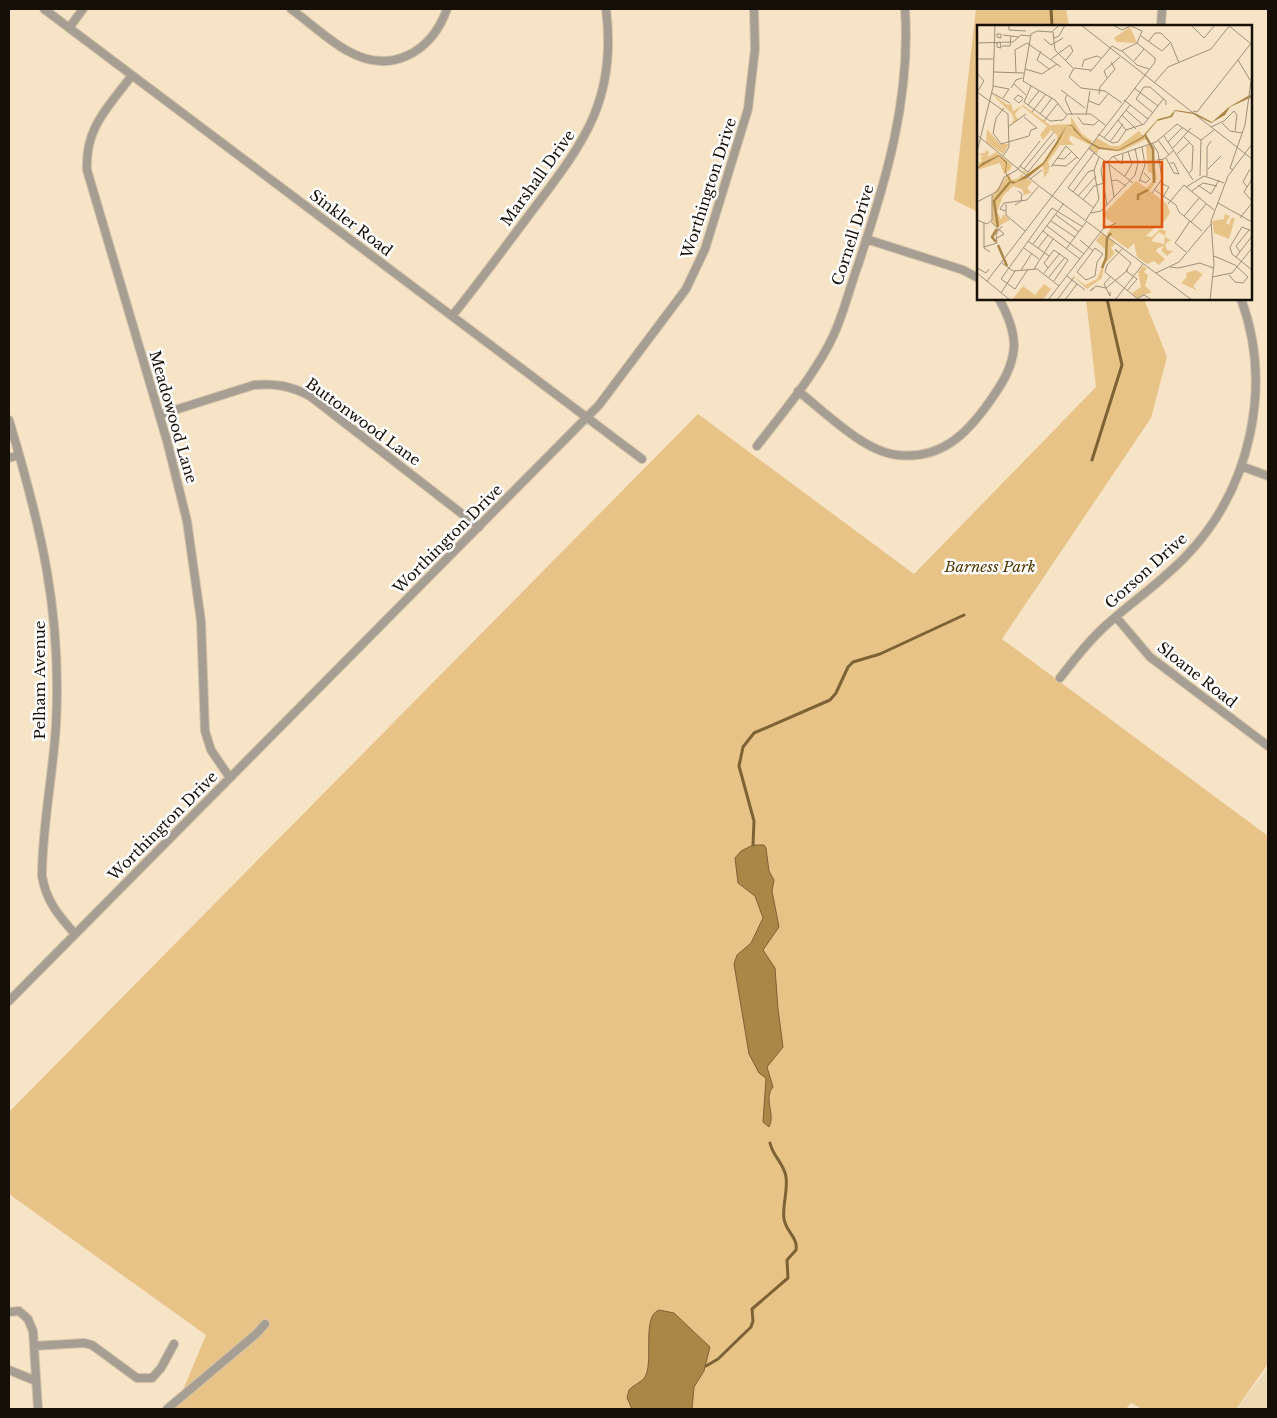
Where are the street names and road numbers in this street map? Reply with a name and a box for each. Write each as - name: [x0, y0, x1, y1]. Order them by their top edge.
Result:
- street label: Worthington Drive: [676, 115, 740, 262]
- street label: Marshall Drive: [496, 126, 579, 229]
- street label: Cornell Drive: [827, 182, 878, 288]
- street label: Sinkler Road: [306, 185, 396, 260]
- street label: Meadowood Lane: [145, 348, 202, 485]
- street label: Buttonwood Lane: [302, 374, 424, 470]
- street label: Worthington Drive: [388, 480, 506, 598]
- street label: Gorson Drive: [1101, 529, 1191, 613]
- street label: Pelham Avenue: [30, 621, 49, 739]
- street label: Sloane Road: [1154, 638, 1241, 712]
- street label: Worthington Drive: [103, 767, 221, 885]

